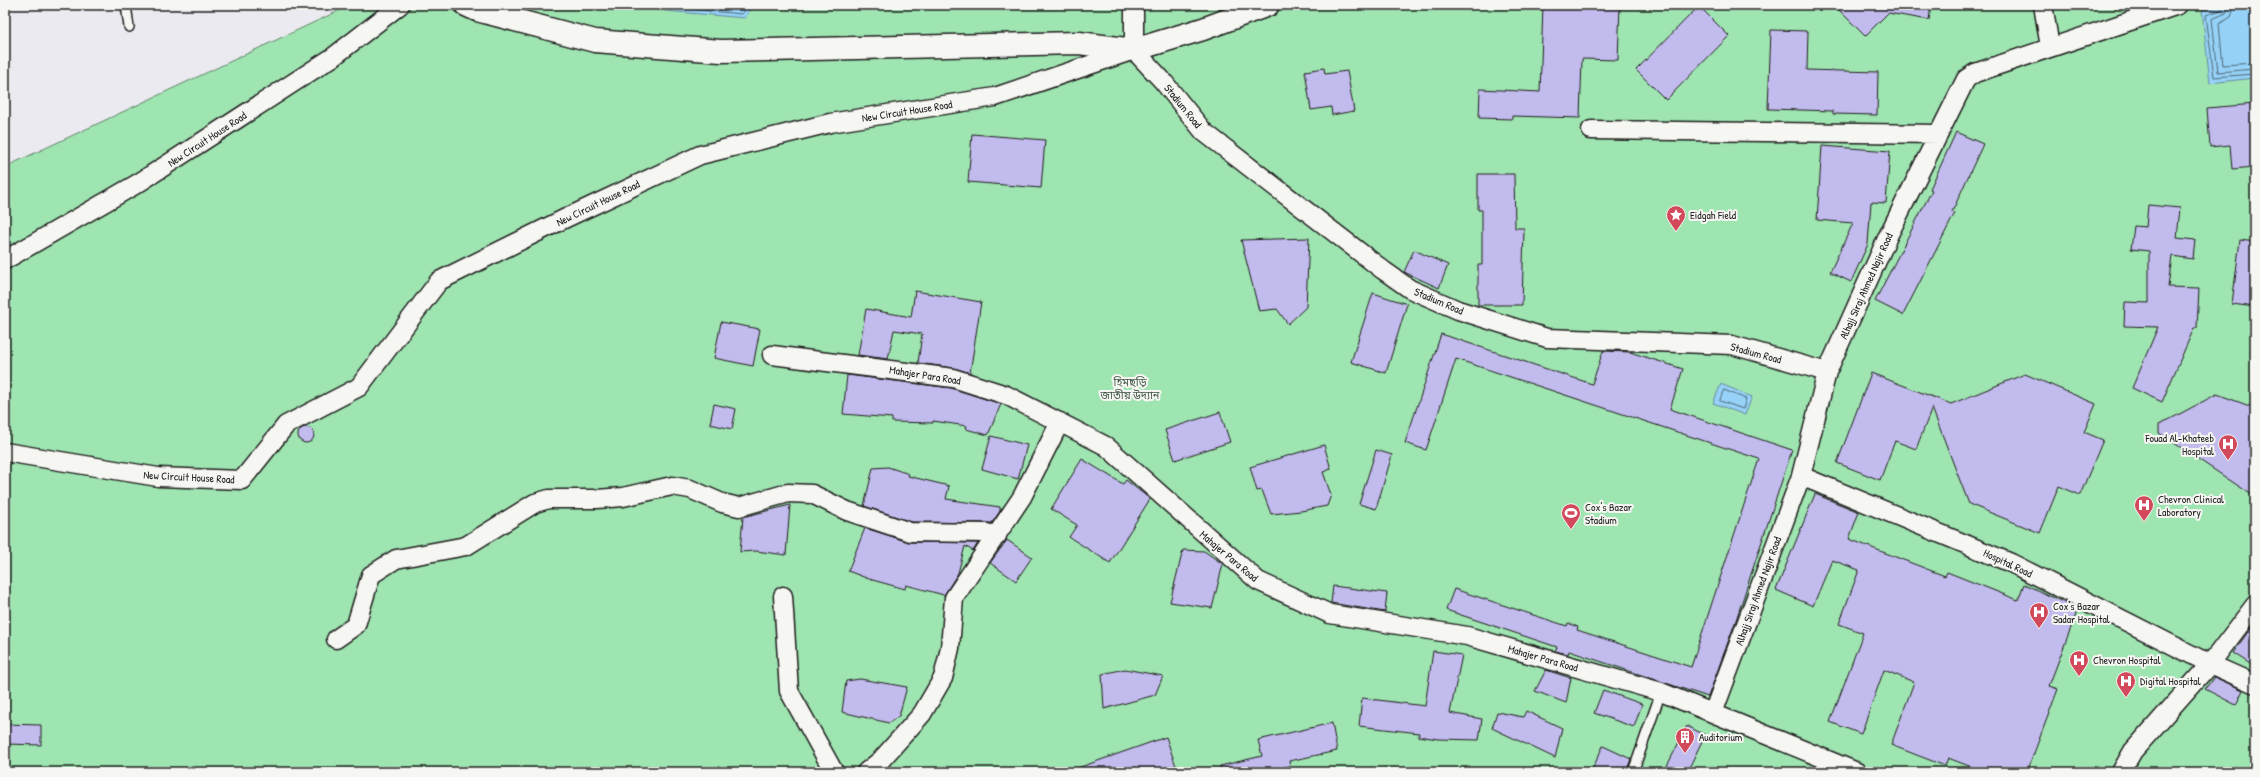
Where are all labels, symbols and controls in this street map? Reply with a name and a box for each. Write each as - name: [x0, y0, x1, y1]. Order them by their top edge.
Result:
- street label: Stadium Road: [1161, 81, 1205, 131]
- street label: New Circuit House Road: [861, 97, 954, 125]
- street label: New Circuit House Road: [165, 108, 250, 170]
- street label: New Circuit House Road: [554, 176, 643, 229]
- place icon: Eidgah Field: [1665, 204, 1687, 232]
- place label: Eidgah Field: [1690, 208, 1737, 222]
- street label: Alhajj Siraj Ahmed Najir Road: [1836, 230, 1896, 341]
- street label: Stadium Road: [1412, 284, 1466, 318]
- street label: Stadium Road: [1729, 339, 1784, 367]
- street label: Mahajer Para Road: [888, 362, 962, 388]
- park label: হিমছড়ি জাতীয় উদ্যান: [1100, 375, 1160, 402]
- place label: Fouad Al-Khateeb Hospital: [2144, 431, 2214, 458]
- hospital icon: Fouad Al-Khateeb Hospital: [2217, 433, 2239, 461]
- street label: New Circuit House Road: [143, 468, 236, 486]
- place label: Chevron Clinical Laboratory: [2158, 492, 2224, 519]
- hospital icon: Chevron Clinical Laboratory: [2133, 494, 2155, 522]
- place label: Cox's Bazar Stadium: [1585, 500, 1633, 527]
- sports icon: Cox's Bazar Stadium: [1560, 502, 1582, 530]
- street label: Mahajer Para Road: [1197, 527, 1262, 585]
- street label: Alhajj Siraj Ahmed Najir Road: [1732, 534, 1784, 647]
- street label: Hospital Road: [1981, 546, 2035, 581]
- place label: Cox's Bazar Sadar Hospital: [2053, 599, 2110, 626]
- hospital icon: Cox's Bazar Sadar Hospital: [2028, 601, 2050, 629]
- street label: Mahajer Para Road: [1506, 641, 1580, 675]
- hospital icon: Chevron Hospital: [2068, 649, 2090, 677]
- place label: Chevron Hospital: [2093, 653, 2161, 667]
- hospital icon: Digital Hospital: [2115, 670, 2137, 698]
- place label: Digital Hospital: [2140, 674, 2201, 688]
- building icon: Auditorium: [1674, 726, 1696, 754]
- place label: Auditorium: [1699, 730, 1743, 744]

